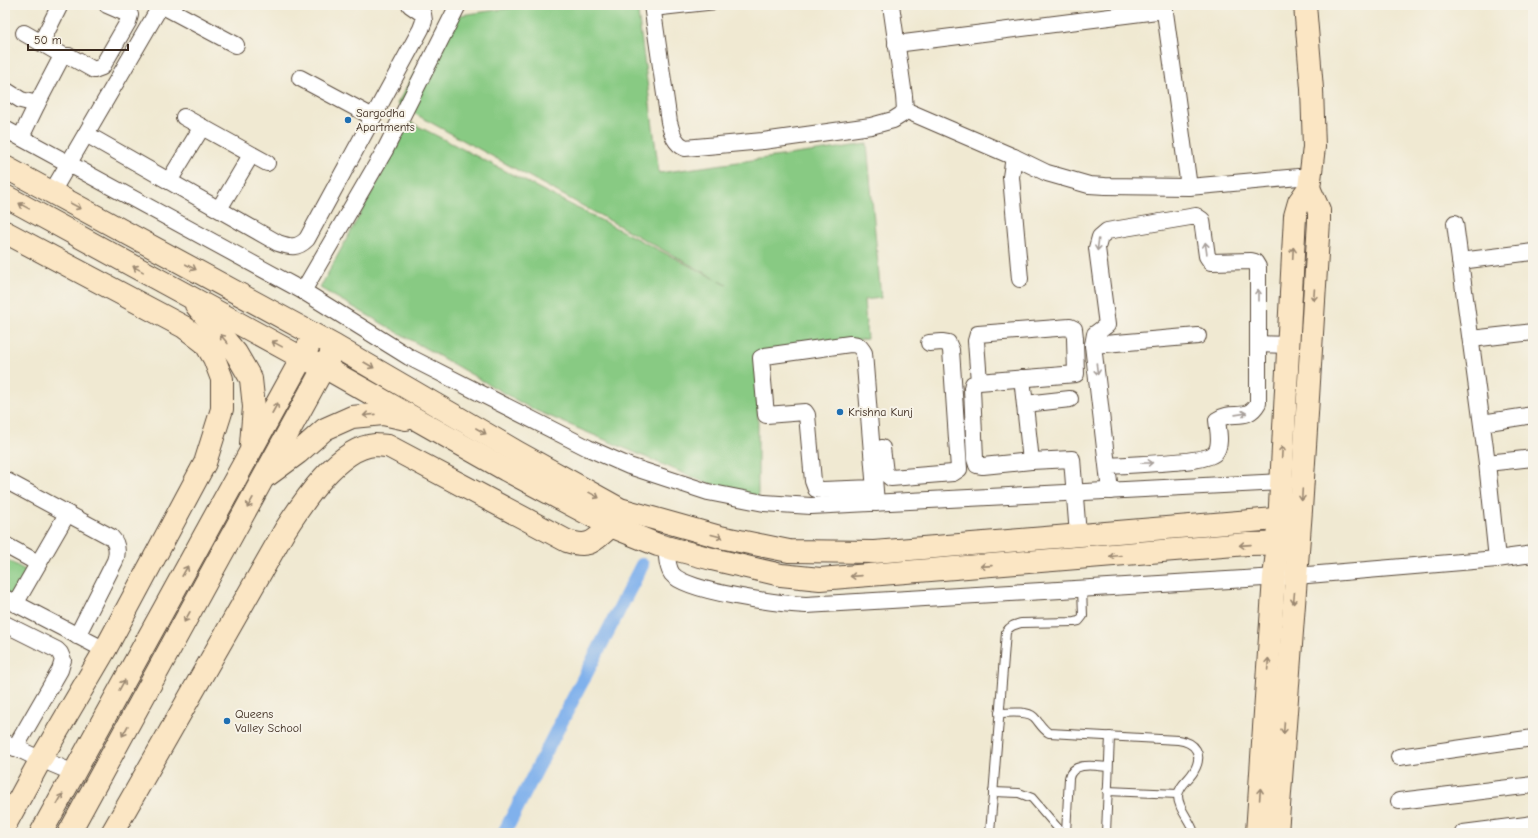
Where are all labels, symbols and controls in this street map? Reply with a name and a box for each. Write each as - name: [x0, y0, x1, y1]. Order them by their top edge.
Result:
- scale bar: [28, 26, 128, 52]
- text: 50 m: [34, 33, 62, 47]
- place label: Sargodha Apartments: [356, 106, 415, 134]
- marker: Sargodha Apartments: [343, 115, 353, 125]
- one-way arrow: [18, 202, 30, 210]
- one-way arrow: [70, 202, 82, 210]
- one-way arrow: [1095, 238, 1102, 251]
- one-way arrow: [1202, 242, 1210, 255]
- one-way arrow: [1290, 246, 1297, 259]
- one-way arrow: [132, 264, 144, 272]
- one-way arrow: [185, 264, 197, 272]
- one-way arrow: [1310, 288, 1318, 301]
- one-way arrow: [1254, 289, 1262, 302]
- one-way arrow: [220, 333, 229, 344]
- one-way arrow: [271, 340, 283, 348]
- one-way arrow: [363, 362, 375, 370]
- one-way arrow: [1093, 362, 1100, 375]
- one-way arrow: [271, 402, 279, 414]
- place label: Krishna Kunj: [848, 405, 913, 419]
- marker: Krishna Kunj: [835, 407, 845, 417]
- one-way arrow: [1234, 410, 1247, 418]
- one-way arrow: [363, 412, 376, 419]
- one-way arrow: [475, 427, 487, 435]
- one-way arrow: [1278, 446, 1286, 459]
- one-way arrow: [1140, 460, 1153, 467]
- one-way arrow: [1298, 488, 1305, 501]
- one-way arrow: [588, 491, 600, 499]
- one-way arrow: [245, 497, 253, 509]
- one-way arrow: [710, 533, 723, 541]
- one-way arrow: [1239, 541, 1252, 548]
- one-way arrow: [1109, 552, 1122, 559]
- one-way arrow: [980, 563, 993, 570]
- one-way arrow: [182, 565, 189, 577]
- one-way arrow: [850, 573, 863, 580]
- one-way arrow: [1290, 591, 1298, 604]
- one-way arrow: [183, 611, 191, 623]
- one-way arrow: [1265, 658, 1272, 671]
- one-way arrow: [119, 679, 127, 691]
- place label: Queens Valley School: [235, 707, 302, 735]
- marker: Queens Valley School: [222, 716, 232, 726]
- one-way arrow: [1281, 721, 1288, 734]
- one-way arrow: [121, 725, 128, 737]
- one-way arrow: [1256, 788, 1263, 801]
- one-way arrow: [56, 793, 64, 805]

